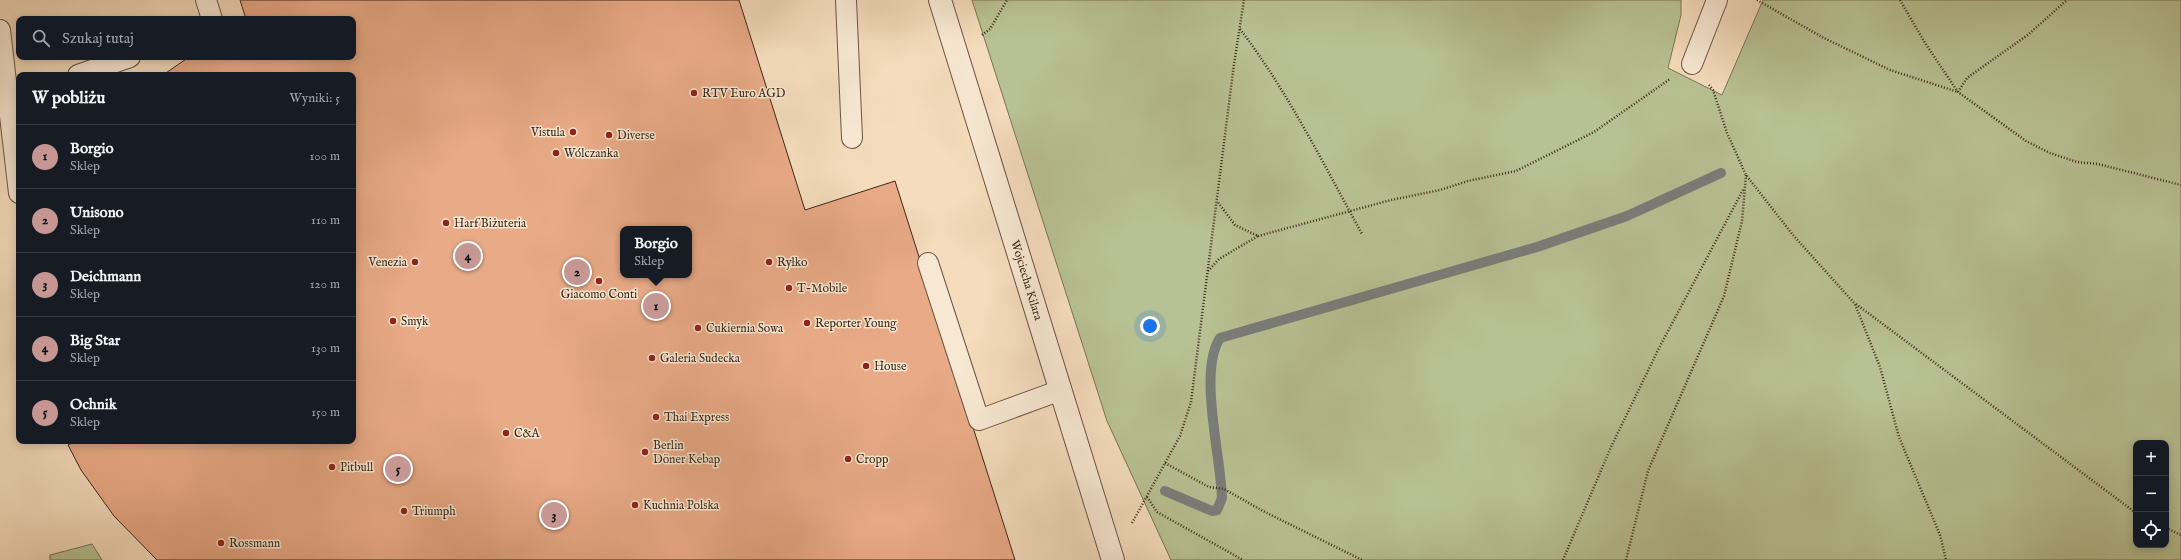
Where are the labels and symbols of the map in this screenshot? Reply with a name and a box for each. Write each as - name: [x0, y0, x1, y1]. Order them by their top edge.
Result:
- place label: RTV Euro AGD: [702, 86, 786, 101]
- marker: RTV Euro AGD: [689, 88, 699, 98]
- place label: Vistula: [530, 125, 566, 140]
- marker: Vistula: [568, 127, 578, 137]
- place label: Diverse: [617, 128, 655, 143]
- marker: Diverse: [604, 130, 614, 140]
- place label: Wólczanka: [564, 146, 619, 161]
- marker: Wólczanka: [551, 148, 561, 158]
- place label: Harf Biżuteria: [454, 216, 527, 231]
- marker: Harf Biżuteria: [441, 218, 451, 228]
- street label: Wojciecha Kilara: [1007, 238, 1046, 323]
- pin: 4: [455, 241, 481, 271]
- place label: Venezia: [367, 255, 408, 270]
- place label: Ryłko: [777, 255, 808, 270]
- marker: Venezia: [410, 257, 420, 267]
- pin: 2: [564, 257, 590, 287]
- marker: Ryłko: [764, 257, 774, 267]
- marker: Giacomo Conti: [594, 276, 604, 286]
- place label: T-Mobile: [797, 281, 848, 296]
- marker: T-Mobile: [784, 283, 794, 293]
- place label: Giacomo Conti: [561, 287, 637, 302]
- pin: 1: [643, 291, 669, 321]
- place label: Smyk: [401, 314, 429, 329]
- marker: Smyk: [388, 316, 398, 326]
- place label: Reporter Young: [815, 316, 897, 332]
- your location: [1140, 316, 1160, 336]
- marker: Reporter Young: [802, 318, 812, 328]
- place label: Cukiernia Sowa: [706, 321, 784, 336]
- marker: Cukiernia Sowa: [693, 323, 703, 333]
- place label: Galeria Sudecka: [660, 351, 741, 366]
- marker: Galeria Sudecka: [647, 353, 657, 363]
- place label: House: [874, 359, 907, 374]
- marker: House: [861, 361, 871, 371]
- place label: Thai Express: [664, 410, 729, 426]
- marker: Thai Express: [651, 412, 661, 422]
- place label: C&A: [514, 426, 541, 441]
- marker: C&A: [501, 428, 511, 438]
- place label: Berlin Döner Kebap: [653, 438, 721, 468]
- marker: Berlin Döner Kebap: [640, 447, 650, 457]
- place label: Cropp: [856, 452, 889, 468]
- pin: 5: [385, 454, 411, 484]
- marker: Cropp: [843, 454, 853, 464]
- place label: Pitbull: [340, 460, 374, 475]
- marker: Pitbull: [327, 462, 337, 472]
- place label: Kuchnia Polska: [643, 498, 720, 513]
- pin: 3: [541, 500, 567, 530]
- marker: Kuchnia Polska: [630, 500, 640, 510]
- place label: Triumph: [412, 504, 456, 520]
- marker: Triumph: [399, 506, 409, 516]
- place label: Rossmann: [229, 536, 281, 551]
- marker: Rossmann: [216, 538, 226, 548]

